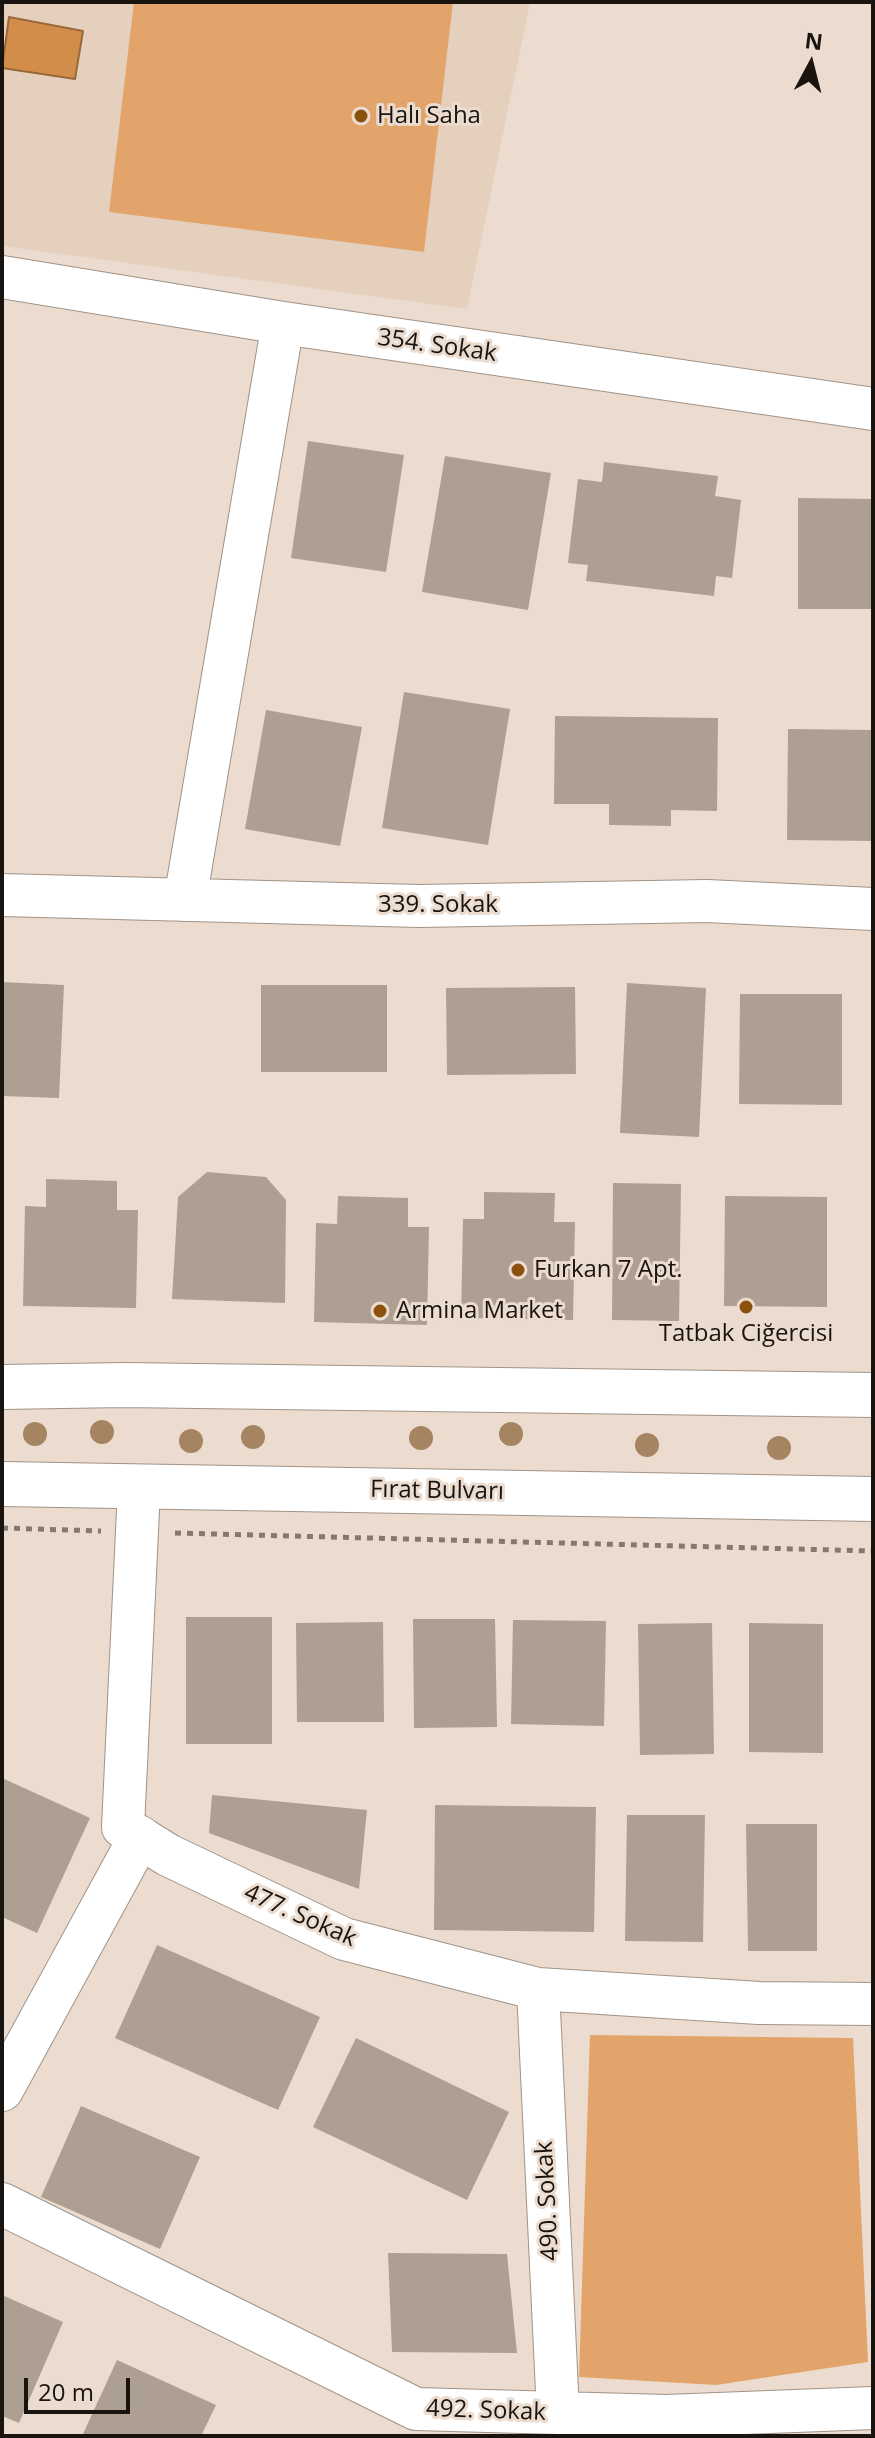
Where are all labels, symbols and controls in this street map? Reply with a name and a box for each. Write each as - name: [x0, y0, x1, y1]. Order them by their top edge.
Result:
- north arrow: [771, 24, 851, 104]
- text: N: [803, 24, 825, 56]
- place label: Halı Saha: [377, 102, 481, 130]
- marker: Halı Saha: [352, 107, 370, 125]
- street label: 354. Sokak: [376, 323, 498, 369]
- street label: 339. Sokak: [378, 891, 498, 919]
- place label: Furkan 7 Apt.: [534, 1256, 682, 1284]
- marker: Furkan 7 Apt.: [509, 1261, 527, 1279]
- place label: Armina Market: [396, 1297, 563, 1325]
- marker: Tatbak Ciğercisi: [737, 1298, 755, 1316]
- marker: Armina Market: [371, 1302, 389, 1320]
- place label: Tatbak Ciğercisi: [659, 1320, 833, 1348]
- street label: Fırat Bulvarı: [370, 1475, 504, 1507]
- street label: 477. Sokak: [239, 1878, 361, 1954]
- street label: 490. Sokak: [530, 2140, 566, 2262]
- scale bar: [28, 2362, 134, 2412]
- text: 20 m: [38, 2375, 94, 2408]
- street label: 492. Sokak: [426, 2395, 546, 2427]

